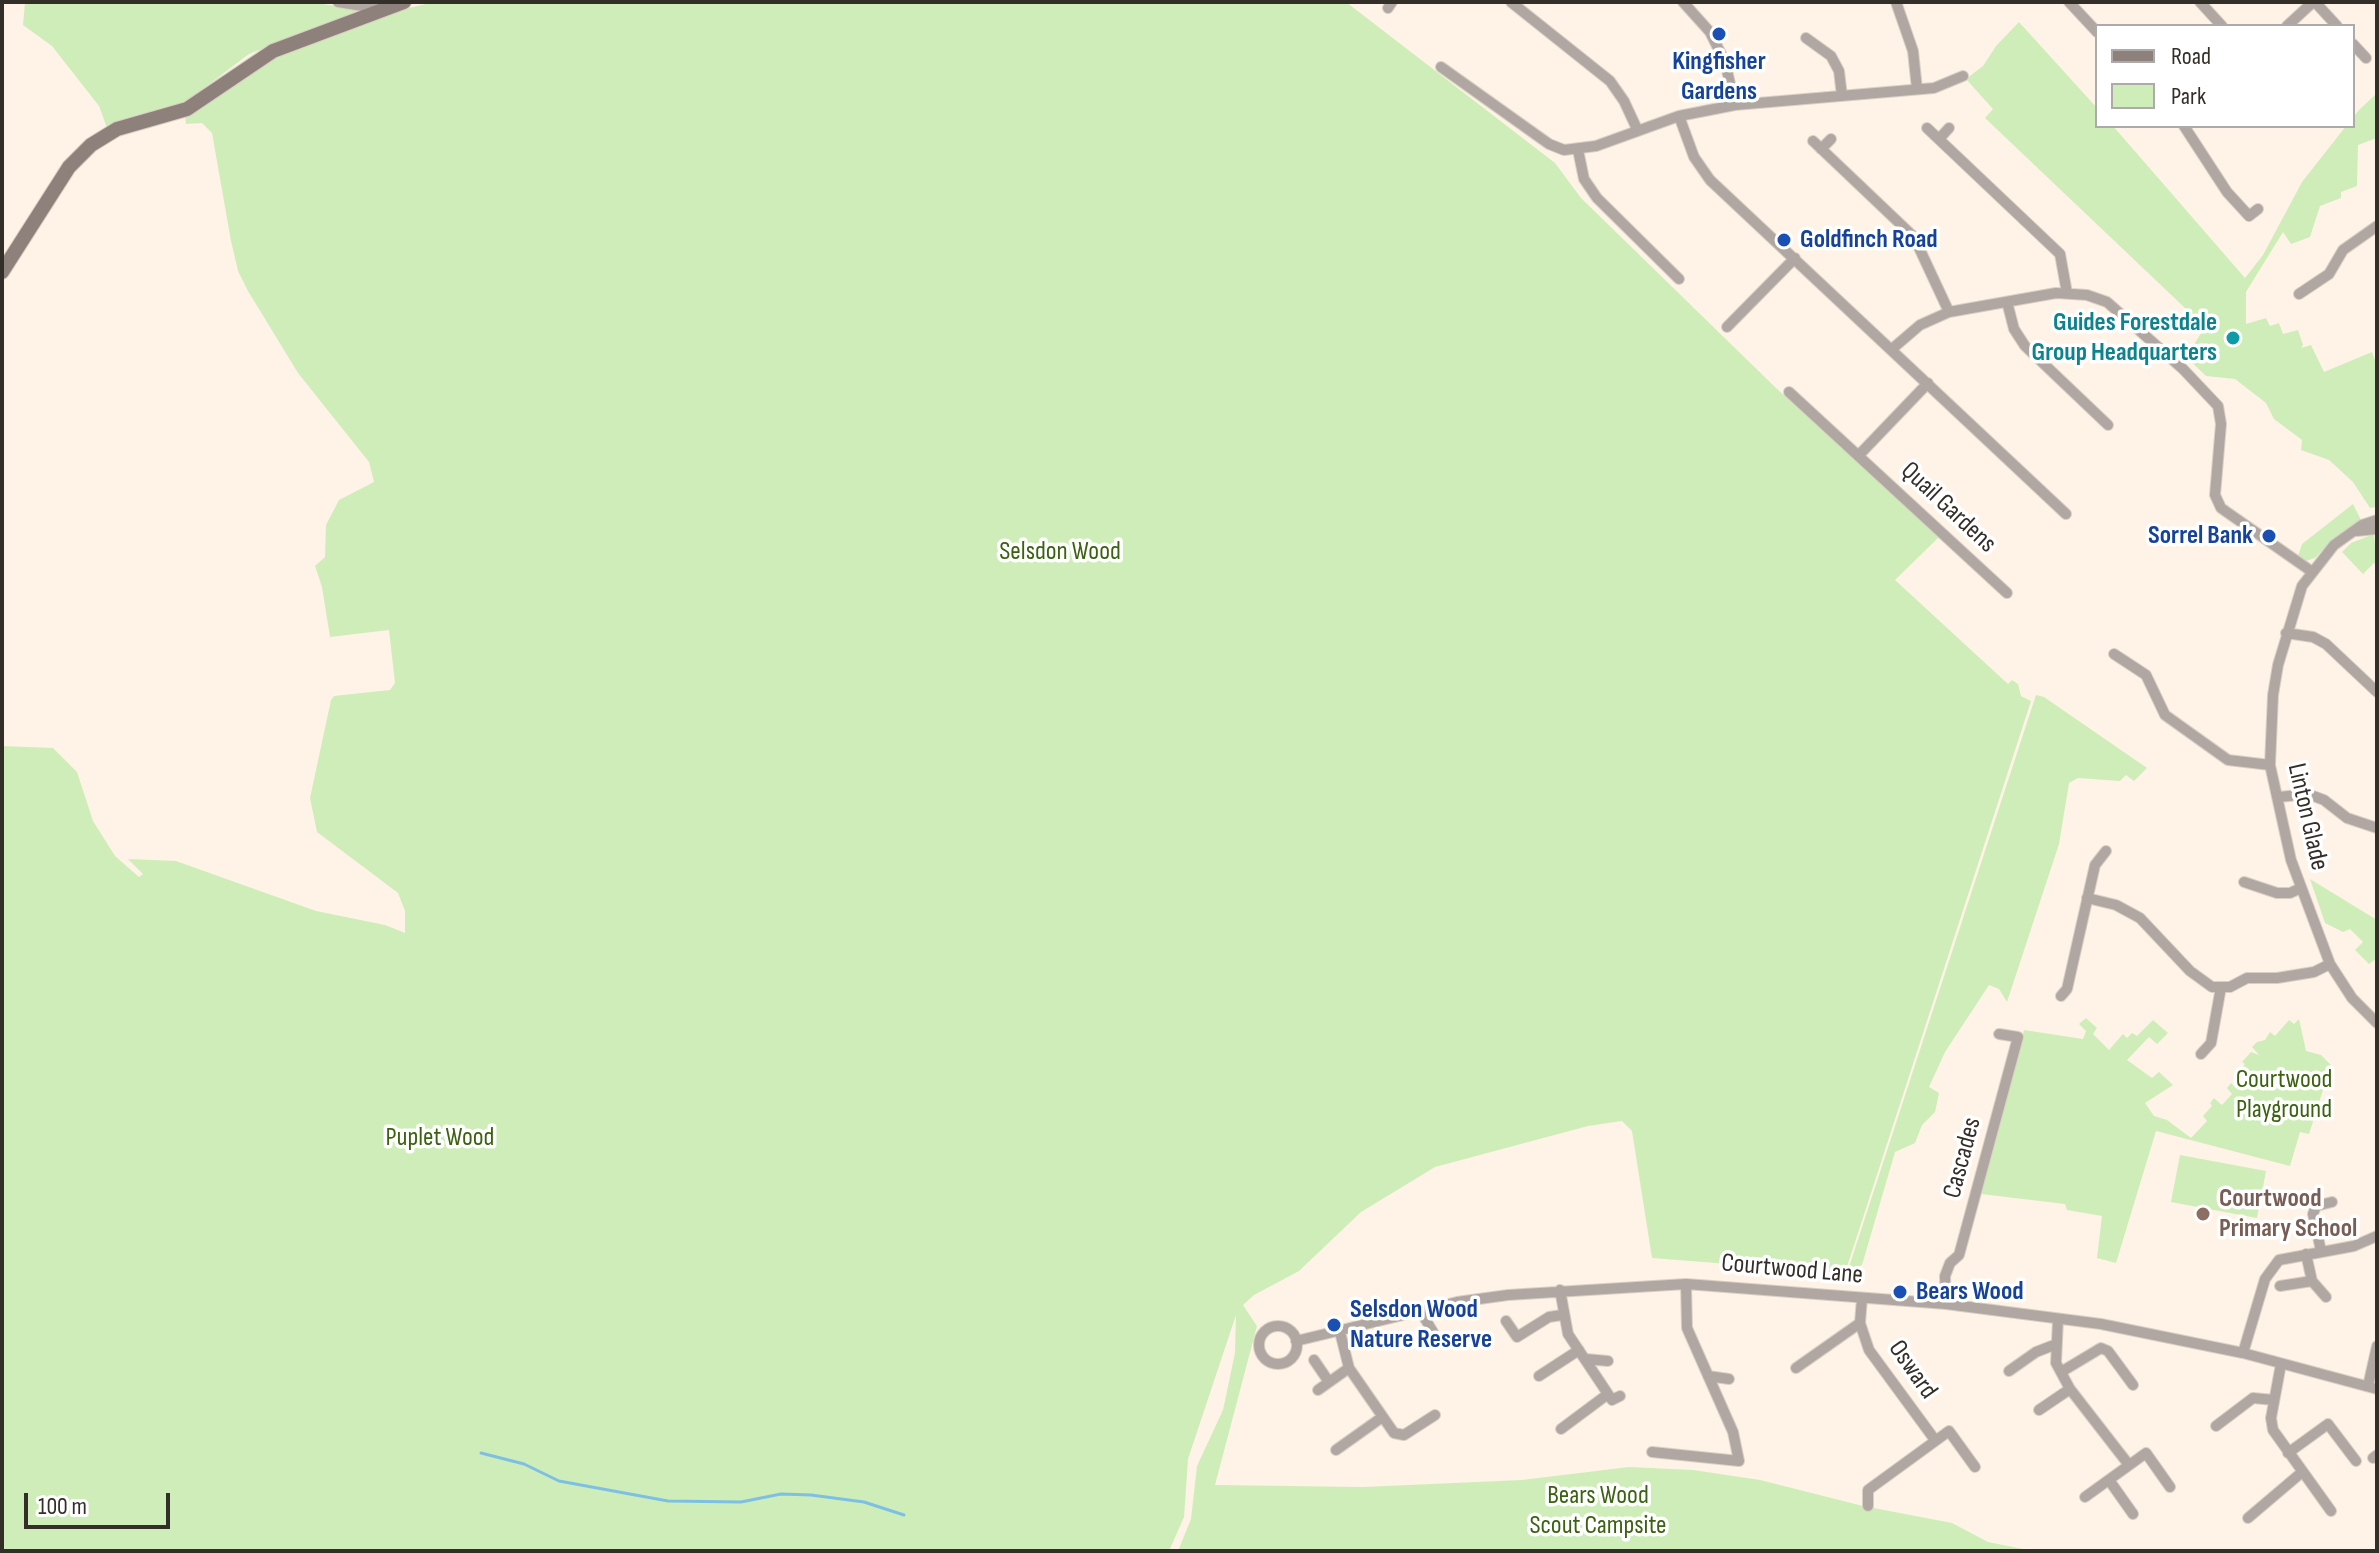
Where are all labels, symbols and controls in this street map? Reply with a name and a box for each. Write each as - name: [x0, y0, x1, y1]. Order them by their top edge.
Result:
- legend: [2095, 24, 2355, 128]
- marker: Kingfisher Gardens: [1710, 25, 1728, 43]
- text: Road: [2171, 42, 2211, 71]
- place label: Kingfisher Gardens: [1672, 46, 1766, 108]
- text: Park: [2171, 82, 2206, 111]
- place label: Goldfinch Road: [1800, 224, 1938, 256]
- marker: Goldfinch Road: [1775, 231, 1793, 249]
- place label: Guides Forestdale Group Headquarters: [2032, 307, 2217, 368]
- marker: Guides Forestdale Group Headquarters: [2224, 329, 2242, 347]
- street label: Quail Gardens: [1894, 456, 2002, 560]
- place label: Sorrel Bank: [2148, 520, 2253, 552]
- marker: Sorrel Bank: [2260, 527, 2278, 545]
- park label: Selsdon Wood: [999, 536, 1121, 568]
- street label: Linton Glade: [2280, 761, 2334, 873]
- park label: Courtwood Playground: [2236, 1064, 2332, 1126]
- street label: Cascades: [1937, 1114, 1989, 1202]
- park label: Puplet Wood: [386, 1122, 494, 1154]
- place label: Courtwood Primary School: [2219, 1183, 2357, 1244]
- marker: Courtwood Primary School: [2194, 1205, 2212, 1223]
- street label: Courtwood Lane: [1720, 1248, 1864, 1292]
- place label: Bears Wood: [1916, 1276, 2024, 1308]
- marker: Bears Wood: [1891, 1283, 1909, 1301]
- place label: Selsdon Wood Nature Reserve: [1350, 1294, 1492, 1356]
- marker: Selsdon Wood Nature Reserve: [1325, 1316, 1343, 1334]
- street label: Osward: [1881, 1335, 1943, 1405]
- scale bar: [28, 1477, 174, 1527]
- park label: Bears Wood Scout Campsite: [1529, 1480, 1667, 1542]
- text: 100 m: [38, 1492, 87, 1521]

